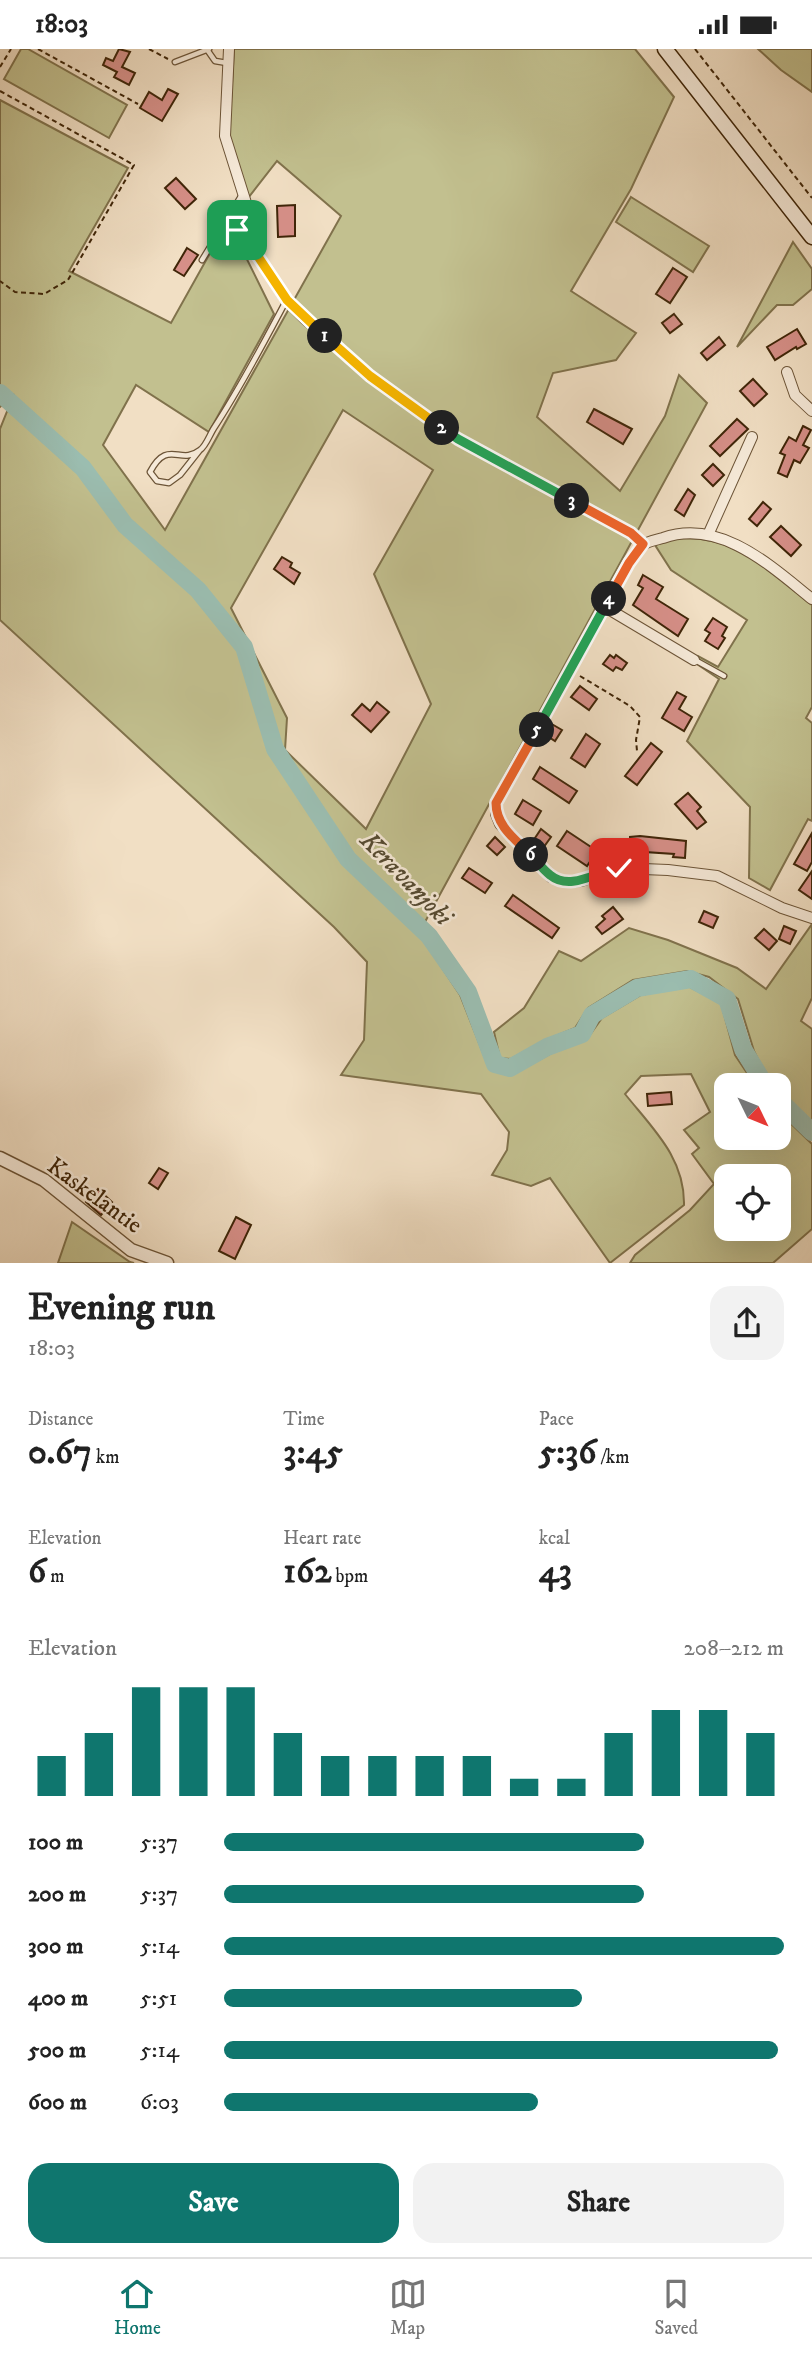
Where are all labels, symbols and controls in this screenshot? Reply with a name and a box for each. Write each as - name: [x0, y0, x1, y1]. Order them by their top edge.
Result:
- text: 18:03: [35, 8, 88, 41]
- pin: [207, 200, 267, 260]
- icon: arrive: [218, 211, 256, 249]
- pin: 1: [308, 319, 342, 353]
- text: 1: [321, 324, 328, 347]
- pin: 2: [424, 411, 460, 445]
- text: 2: [437, 416, 446, 439]
- pin: 3: [554, 483, 590, 519]
- text: 3: [568, 489, 575, 512]
- pin: 4: [592, 581, 626, 617]
- text: 4: [603, 587, 614, 610]
- pin: 5: [520, 713, 554, 747]
- text: 5: [532, 718, 541, 741]
- water label: Keravanjoki: [352, 824, 461, 935]
- pin: 6: [514, 837, 548, 873]
- pin: [589, 838, 649, 898]
- text: 6: [526, 843, 535, 866]
- icon: check: [600, 849, 638, 887]
- north arrow: [714, 1073, 791, 1150]
- map controls: [714, 1073, 791, 1241]
- street label: Kaskelantie: [41, 1151, 148, 1240]
- button: locate: [714, 1164, 791, 1241]
- text: Evening run: [28, 1284, 215, 1332]
- button: share: [710, 1286, 784, 1360]
- text: 18:03: [28, 1334, 75, 1363]
- text: Distance: [28, 1408, 93, 1431]
- text: Time: [283, 1408, 325, 1431]
- text: Pace: [539, 1408, 574, 1431]
- text: 0.67: [28, 1431, 92, 1475]
- text: 3:45: [283, 1431, 343, 1475]
- text: 5:36: [539, 1431, 596, 1475]
- text: km: [92, 1446, 120, 1469]
- text: /km: [596, 1446, 629, 1469]
- text: Elevation: [28, 1527, 102, 1550]
- text: Heart rate: [283, 1527, 361, 1550]
- text: kcal: [539, 1527, 570, 1550]
- text: 6: [28, 1550, 46, 1594]
- text: 162: [283, 1550, 331, 1594]
- text: 43: [539, 1550, 572, 1594]
- text: m: [46, 1565, 65, 1588]
- text: bpm: [331, 1565, 368, 1588]
- text: Elevation: [28, 1634, 117, 1663]
- text: 208–212 m: [683, 1634, 784, 1663]
- text: 100 m: [28, 1828, 83, 1857]
- text: 5:37: [140, 1828, 178, 1857]
- text: 200 m: [28, 1880, 86, 1909]
- text: 5:37: [140, 1880, 178, 1909]
- text: 300 m: [28, 1932, 84, 1961]
- text: 5:14: [140, 1932, 179, 1961]
- text: 400 m: [28, 1984, 88, 2013]
- text: 5:51: [140, 1984, 177, 2013]
- text: 500 m: [28, 2036, 86, 2065]
- text: 5:14: [140, 2036, 179, 2065]
- text: 600 m: [28, 2088, 87, 2117]
- text: 6:03: [140, 2088, 179, 2117]
- button: Save: [28, 2163, 399, 2243]
- button: Share: [413, 2163, 784, 2243]
- tab: Home: [114, 2275, 161, 2340]
- tab: Map: [389, 2275, 427, 2340]
- tab: Saved: [654, 2275, 698, 2340]

